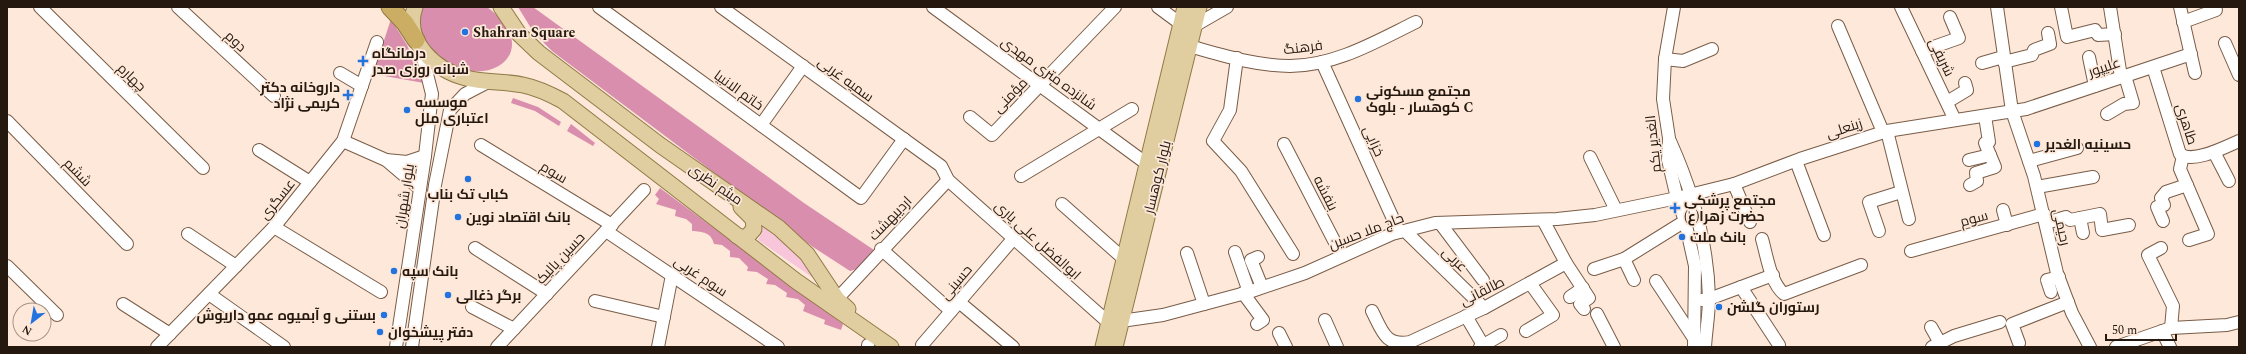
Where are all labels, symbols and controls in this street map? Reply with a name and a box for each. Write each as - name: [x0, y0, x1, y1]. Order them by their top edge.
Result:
- place label: Shahran Square: [473, 22, 576, 43]
- street label: دوم: [220, 26, 251, 57]
- marker: Shahran Square: [460, 27, 470, 37]
- street label: شانزده متری مهدی: [997, 31, 1101, 115]
- street label: شریفی: [1923, 34, 1960, 80]
- street label: فرهنگ: [1282, 35, 1324, 60]
- place label: درمانگاه شبانه روزی صدر: [371, 43, 469, 80]
- street label: سمیه غربی: [813, 52, 878, 107]
- street label: علیپور: [2084, 52, 2123, 83]
- marker: درمانگاه شبانه روزی صدر: [357, 55, 369, 67]
- street label: چهارم: [112, 58, 151, 97]
- street label: خاتم الانبیا: [709, 65, 768, 116]
- street label: مؤمنی: [988, 73, 1033, 118]
- place label: داروخانه دکتر کریمی نژاد: [259, 77, 340, 114]
- place label: مجتمع مسکونی کوهسار - بلوک C: [1366, 81, 1473, 118]
- marker: داروخانه دکتر کریمی نژاد: [343, 90, 353, 100]
- place label: موسسه اعتباری ملل: [415, 92, 489, 129]
- marker: مجتمع مسکونی کوهسار - بلوک C: [1353, 94, 1363, 104]
- street label: طاهری: [2170, 101, 2203, 148]
- marker: موسسه اعتباری ملل: [402, 105, 412, 115]
- street label: زینعلی: [1823, 113, 1865, 144]
- street label: الغدیر یکم: [1640, 114, 1667, 174]
- street label: خزایی: [1357, 122, 1390, 160]
- place label: حسینیه الغدیر: [2044, 134, 2131, 155]
- street label: بلوار کوهسار: [1138, 138, 1177, 217]
- marker: حسینیه الغدیر: [2032, 139, 2042, 149]
- street label: ششم: [59, 153, 97, 191]
- street label: سوم: [536, 156, 571, 189]
- street label: میثم نظری: [685, 159, 747, 210]
- street label: بلوار شهران: [389, 162, 420, 230]
- street label: بنفشه: [1308, 172, 1343, 214]
- street label: عسگری: [254, 174, 300, 224]
- marker: کباب تک بناب: [463, 174, 473, 184]
- place label: کباب تک بناب: [428, 184, 508, 205]
- place label: مجتمع پرشکی حضرت زهرا(ع): [1684, 190, 1776, 227]
- street label: اردیبهشت: [864, 191, 917, 245]
- street label: ابوالفضل علی یاری: [990, 196, 1086, 285]
- marker: مجتمع پرشکی حضرت زهرا(ع): [1669, 202, 1681, 214]
- street label: سوم: [1958, 205, 1991, 232]
- place label: بانک اقتصاد نوین: [466, 207, 571, 228]
- street label: حاج ملا حسین: [1325, 207, 1407, 255]
- street label: رحیمی: [2047, 207, 2076, 248]
- marker: بانک اقتصاد نوین: [453, 212, 463, 222]
- place label: بانک ملت: [1690, 227, 1746, 248]
- street label: حسین پالیک: [531, 228, 590, 289]
- marker: بانک ملت: [1677, 232, 1687, 242]
- street label: عربی: [1437, 242, 1472, 277]
- street label: سوم غربی: [670, 251, 732, 302]
- street label: حسینی: [935, 260, 977, 305]
- place label: بانک سپه: [402, 261, 458, 282]
- marker: بانک سپه: [389, 266, 399, 276]
- street label: طالقانی: [1456, 271, 1508, 312]
- place label: برگر ذغالی: [456, 285, 521, 306]
- marker: برگر ذغالی: [443, 290, 453, 300]
- place label: رستوران گلشن: [1727, 297, 1819, 318]
- north arrow: [12, 302, 52, 342]
- marker: رستوران گلشن: [1714, 302, 1724, 312]
- place label: بستنی و آبمیوه عمو داریوش: [197, 305, 376, 326]
- marker: بستنی و آبمیوه عمو داریوش: [379, 310, 389, 320]
- scale bar: [2106, 316, 2176, 342]
- text: N: [19, 321, 35, 340]
- text: 50 m: [2112, 321, 2137, 340]
- place label: دفتر پیشخوان: [388, 322, 473, 343]
- marker: دفتر پیشخوان: [375, 327, 385, 337]

